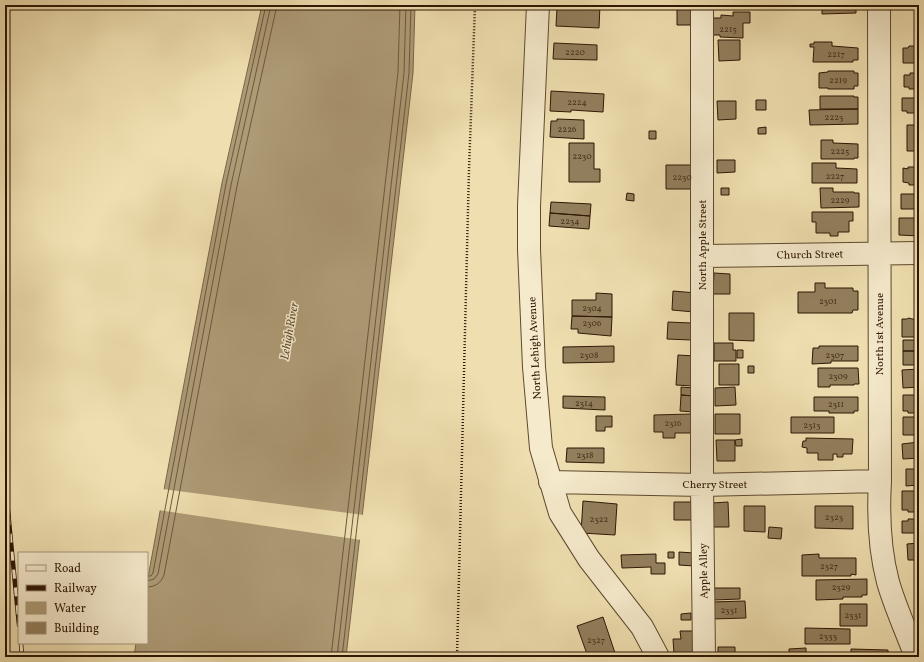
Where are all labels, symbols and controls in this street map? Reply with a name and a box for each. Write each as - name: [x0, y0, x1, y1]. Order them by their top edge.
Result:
- house number: 2215: [719, 23, 737, 36]
- house number: 2220: [565, 46, 585, 59]
- house number: 2217: [827, 48, 845, 61]
- house number: 2219: [829, 74, 847, 87]
- house number: 2224: [567, 96, 587, 109]
- house number: 2223: [825, 111, 844, 124]
- house number: 2226: [557, 123, 577, 136]
- house number: 2225: [831, 145, 849, 158]
- house number: 2230: [572, 150, 592, 163]
- house number: 2227: [826, 170, 844, 183]
- house number: 2230: [672, 171, 692, 184]
- house number: 2229: [830, 194, 850, 207]
- street label: North Apple Street: [696, 200, 711, 290]
- house number: 2234: [560, 215, 580, 228]
- street label: Church Street: [777, 247, 844, 264]
- street label: North 1st Avenue: [873, 293, 888, 375]
- house number: 2301: [819, 295, 837, 308]
- street label: North Lehigh Avenue: [525, 296, 546, 400]
- water label: Lehigh River: [277, 301, 303, 361]
- house number: 2304: [582, 302, 602, 315]
- house number: 2306: [582, 317, 602, 330]
- house number: 2308: [580, 349, 599, 362]
- house number: 2307: [826, 349, 844, 362]
- house number: 2309: [828, 370, 848, 383]
- house number: 2314: [575, 397, 593, 410]
- house number: 2311: [828, 398, 844, 411]
- house number: 2316: [664, 417, 682, 430]
- house number: 2313: [803, 419, 821, 432]
- house number: 2318: [576, 449, 594, 462]
- street label: Cherry Street: [683, 478, 748, 493]
- house number: 2323: [825, 511, 844, 524]
- house number: 2322: [590, 513, 609, 526]
- street label: Apple Alley: [697, 543, 712, 599]
- legend: [18, 552, 148, 644]
- house number: 2327: [820, 560, 838, 573]
- text: Road: [54, 561, 81, 577]
- text: Railway: [54, 581, 97, 597]
- house number: 2329: [832, 581, 851, 594]
- text: Water: [54, 601, 86, 617]
- house number: 2331: [720, 604, 738, 617]
- house number: 2331: [844, 609, 862, 622]
- text: Building: [54, 621, 99, 637]
- house number: 2333: [819, 630, 838, 643]
- house number: 2327: [587, 634, 605, 647]

